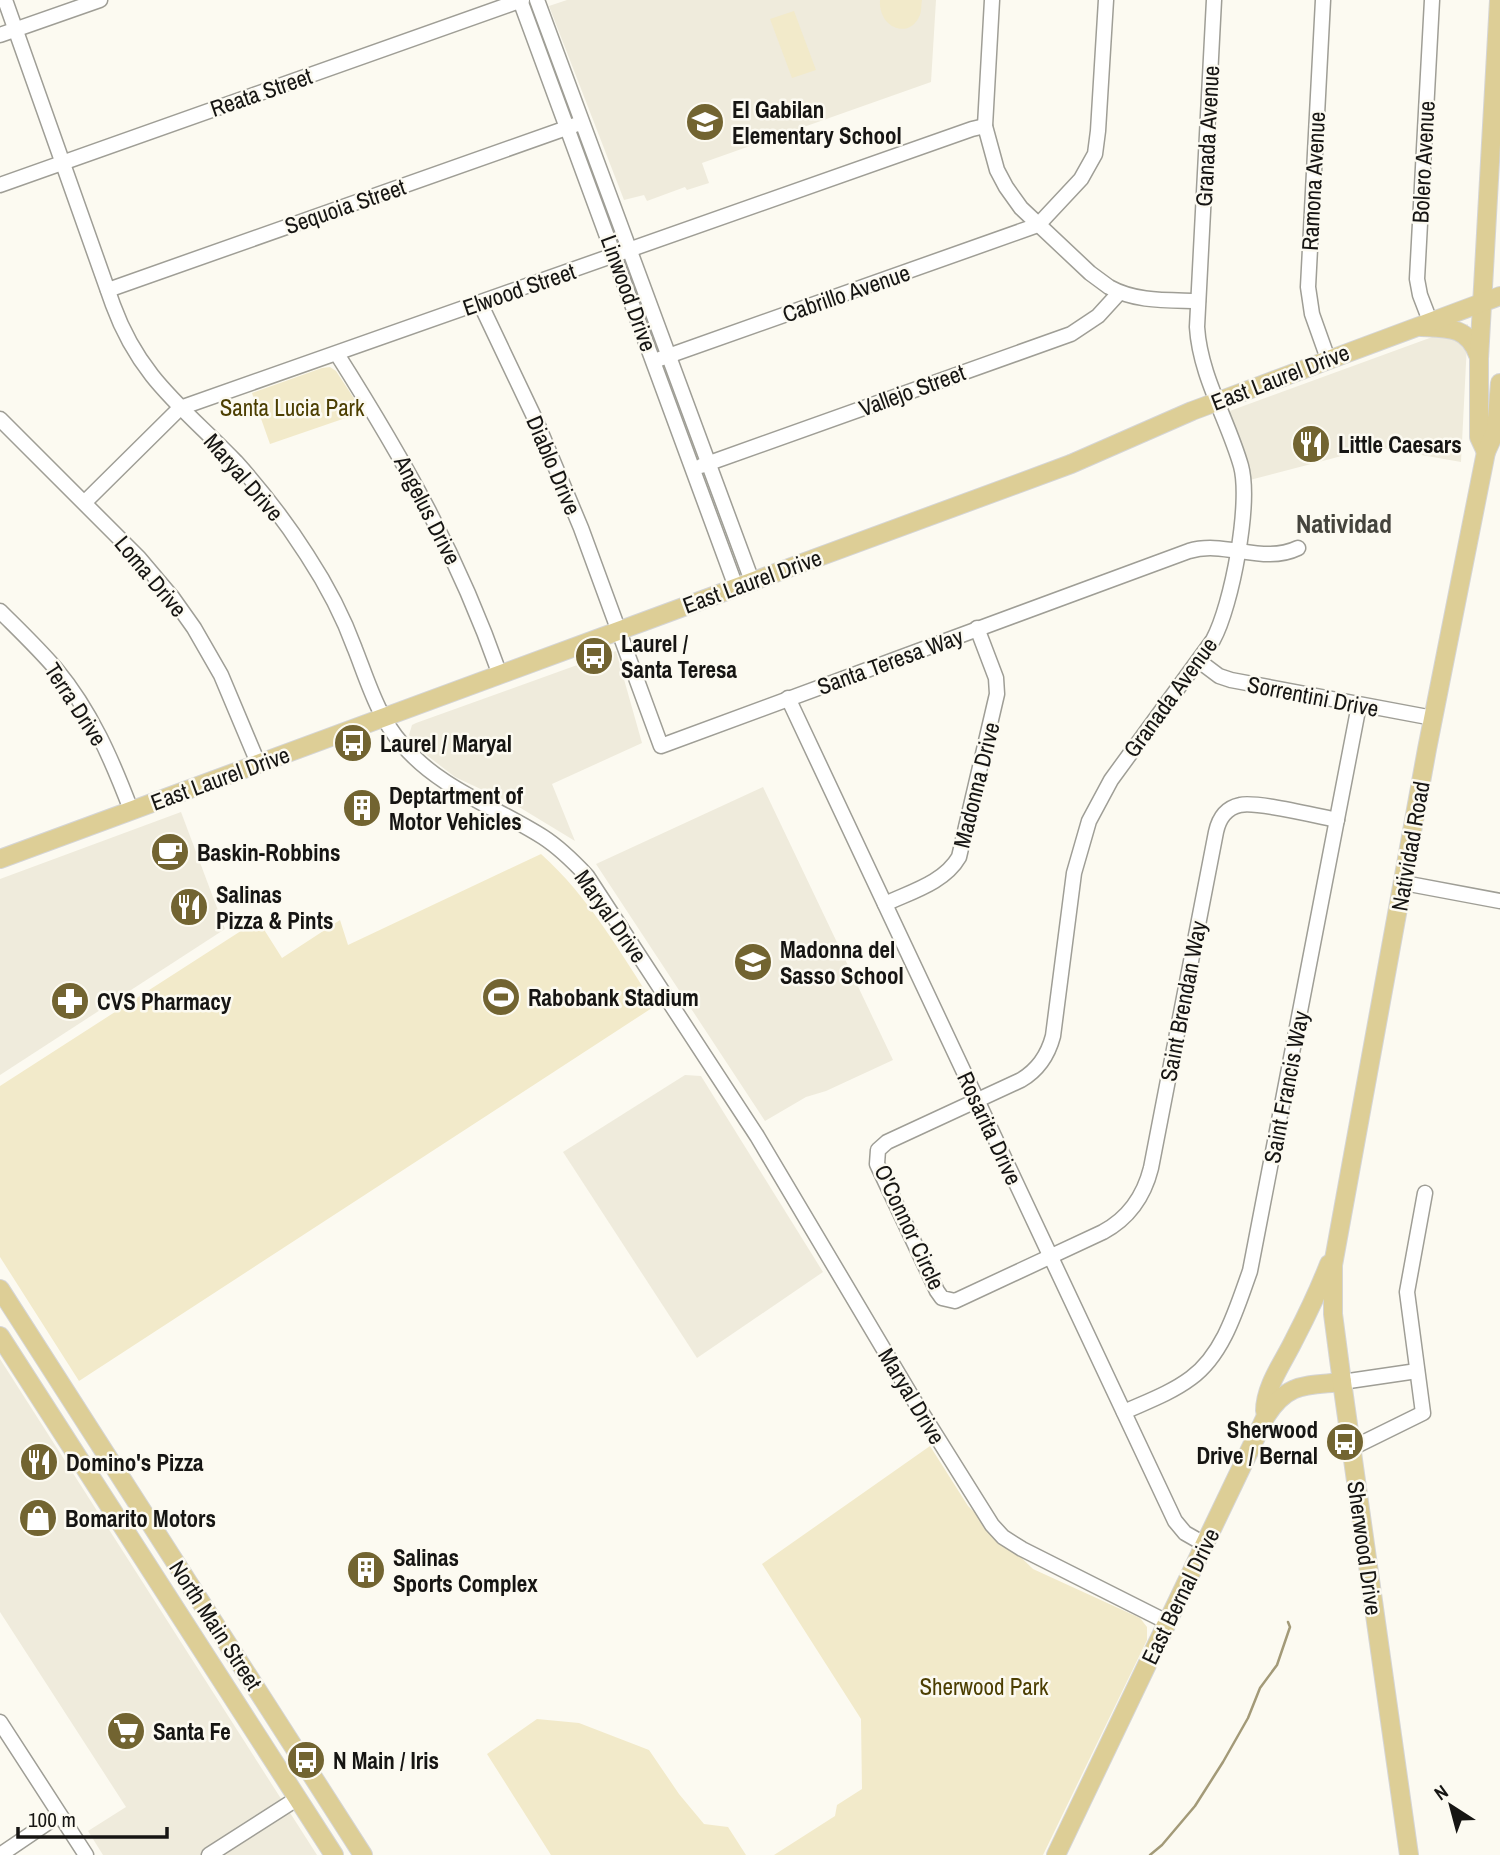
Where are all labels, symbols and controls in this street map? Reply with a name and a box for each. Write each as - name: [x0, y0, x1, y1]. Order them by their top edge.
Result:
- street label: Reata Street: [206, 60, 316, 124]
- street label: Granada Avenue: [1188, 65, 1226, 207]
- place label: El Gabilan Elementary School: [732, 94, 902, 151]
- street label: Bolero Avenue: [1404, 100, 1442, 224]
- school or university icon: El Gabilan Elementary School: [684, 101, 726, 143]
- street label: Ramona Avenue: [1294, 111, 1332, 251]
- street label: Sequoia Street: [280, 171, 410, 241]
- street label: Linwood Drive: [594, 231, 664, 355]
- street label: Elwood Street: [458, 255, 580, 323]
- street label: Cabrillo Avenue: [778, 257, 914, 329]
- street label: East Laurel Drive: [1206, 336, 1354, 418]
- street label: Vallejo Street: [855, 356, 969, 424]
- park label: Santa Lucia Park: [220, 392, 365, 423]
- street label: Diablo Drive: [519, 411, 589, 519]
- restaurant icon: Little Caesars: [1290, 423, 1332, 465]
- street label: Maryal Drive: [197, 426, 291, 528]
- place label: Little Caesars: [1338, 429, 1462, 460]
- street label: Angelus Drive: [387, 449, 469, 570]
- district label: Natividad: [1296, 506, 1392, 541]
- street label: Loma Drive: [108, 529, 194, 623]
- street label: East Laurel Drive: [678, 542, 826, 620]
- street label: Santa Teresa Way: [813, 620, 968, 702]
- place label: Laurel / Santa Teresa: [621, 628, 738, 685]
- street label: Granada Avenue: [1116, 631, 1224, 763]
- bus stop icon: Laurel / Santa Teresa: [573, 635, 615, 677]
- street label: Terra Drive: [38, 656, 114, 752]
- street label: Sorrentini Drive: [1245, 668, 1381, 724]
- street label: Madonna Drive: [945, 719, 1007, 851]
- bus stop icon: Laurel / Maryal: [332, 722, 374, 764]
- place label: Laurel / Maryal: [380, 728, 512, 759]
- street label: East Laurel Drive: [146, 739, 294, 817]
- street label: Natividad Road: [1383, 779, 1437, 913]
- place label: Deptartment of Motor Vehicles: [389, 780, 524, 837]
- building icon: Deptartment of Motor Vehicles: [341, 787, 383, 829]
- cafe icon: Baskin-Robbins: [149, 831, 191, 873]
- place label: Baskin-Robbins: [197, 837, 341, 868]
- street label: Maryal Drive: [568, 863, 654, 969]
- place label: Salinas Pizza & Pints: [216, 879, 333, 936]
- restaurant icon: Salinas Pizza & Pints: [168, 886, 210, 928]
- street label: Saint Brendan Way: [1152, 918, 1214, 1084]
- place label: Madonna del Sasso School: [780, 934, 904, 991]
- school or university icon: Madonna del Sasso School: [732, 941, 774, 983]
- sports icon: Rabobank Stadium: [480, 976, 522, 1018]
- pharmacy icon: CVS Pharmacy: [49, 980, 91, 1022]
- place label: Rabobank Stadium: [528, 982, 699, 1013]
- place label: CVS Pharmacy: [97, 986, 232, 1017]
- street label: Saint Francis Way: [1256, 1008, 1316, 1166]
- street label: Rosarita Drive: [950, 1066, 1030, 1190]
- street label: O'Connor Circle: [868, 1159, 952, 1295]
- street label: Maryal Drive: [871, 1342, 953, 1450]
- place label: Sherwood Drive / Bernal: [1196, 1414, 1318, 1471]
- bus stop icon: Sherwood Drive / Bernal: [1324, 1421, 1366, 1463]
- restaurant icon: Domino's Pizza: [18, 1441, 60, 1483]
- place label: Domino's Pizza: [66, 1447, 204, 1478]
- street label: Sherwood Drive: [1340, 1479, 1390, 1617]
- shop icon: Bomarito Motors: [17, 1497, 59, 1539]
- place label: Bomarito Motors: [65, 1503, 216, 1534]
- street label: East Bernal Drive: [1134, 1523, 1226, 1669]
- place label: Salinas Sports Complex: [393, 1542, 538, 1599]
- building icon: Salinas Sports Complex: [345, 1549, 387, 1591]
- street label: North Main Street: [162, 1554, 270, 1696]
- park label: Sherwood Park: [920, 1671, 1049, 1702]
- supermarket icon: Santa Fe: [105, 1710, 147, 1752]
- place label: Santa Fe: [153, 1716, 231, 1747]
- bus stop icon: N Main / Iris: [285, 1739, 327, 1781]
- place label: N Main / Iris: [333, 1745, 439, 1776]
- north arrow: [1416, 1771, 1486, 1841]
- text: N: [1429, 1778, 1453, 1806]
- scale bar: [18, 1796, 166, 1840]
- text: 100 m: [28, 1805, 76, 1834]

